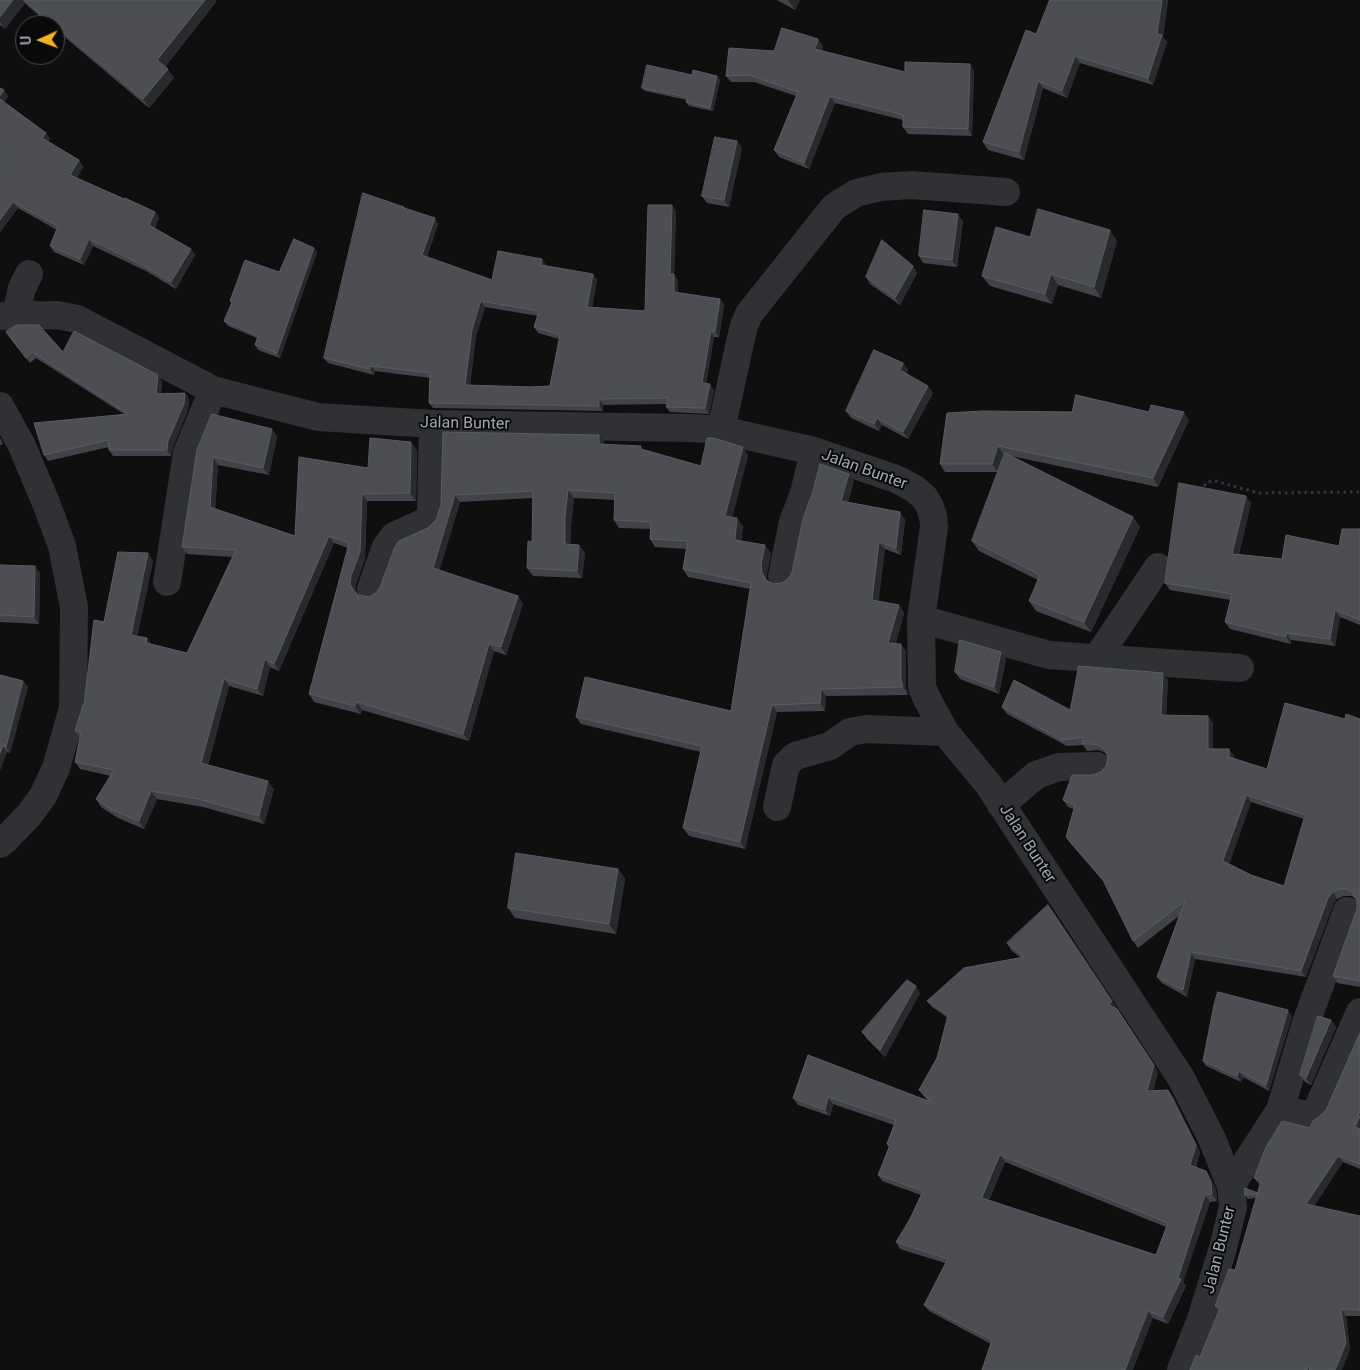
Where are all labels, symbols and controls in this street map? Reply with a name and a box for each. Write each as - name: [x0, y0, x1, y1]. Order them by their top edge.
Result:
- north arrow: [15, 15, 65, 65]
- text: U: [18, 36, 34, 45]
- street label: Jalan Bunter: [420, 414, 510, 434]
- street label: Jalan Bunter: [819, 446, 909, 494]
- street label: Jalan Bunter: [995, 801, 1059, 887]
- street label: Jalan Bunter: [1200, 1204, 1240, 1296]

